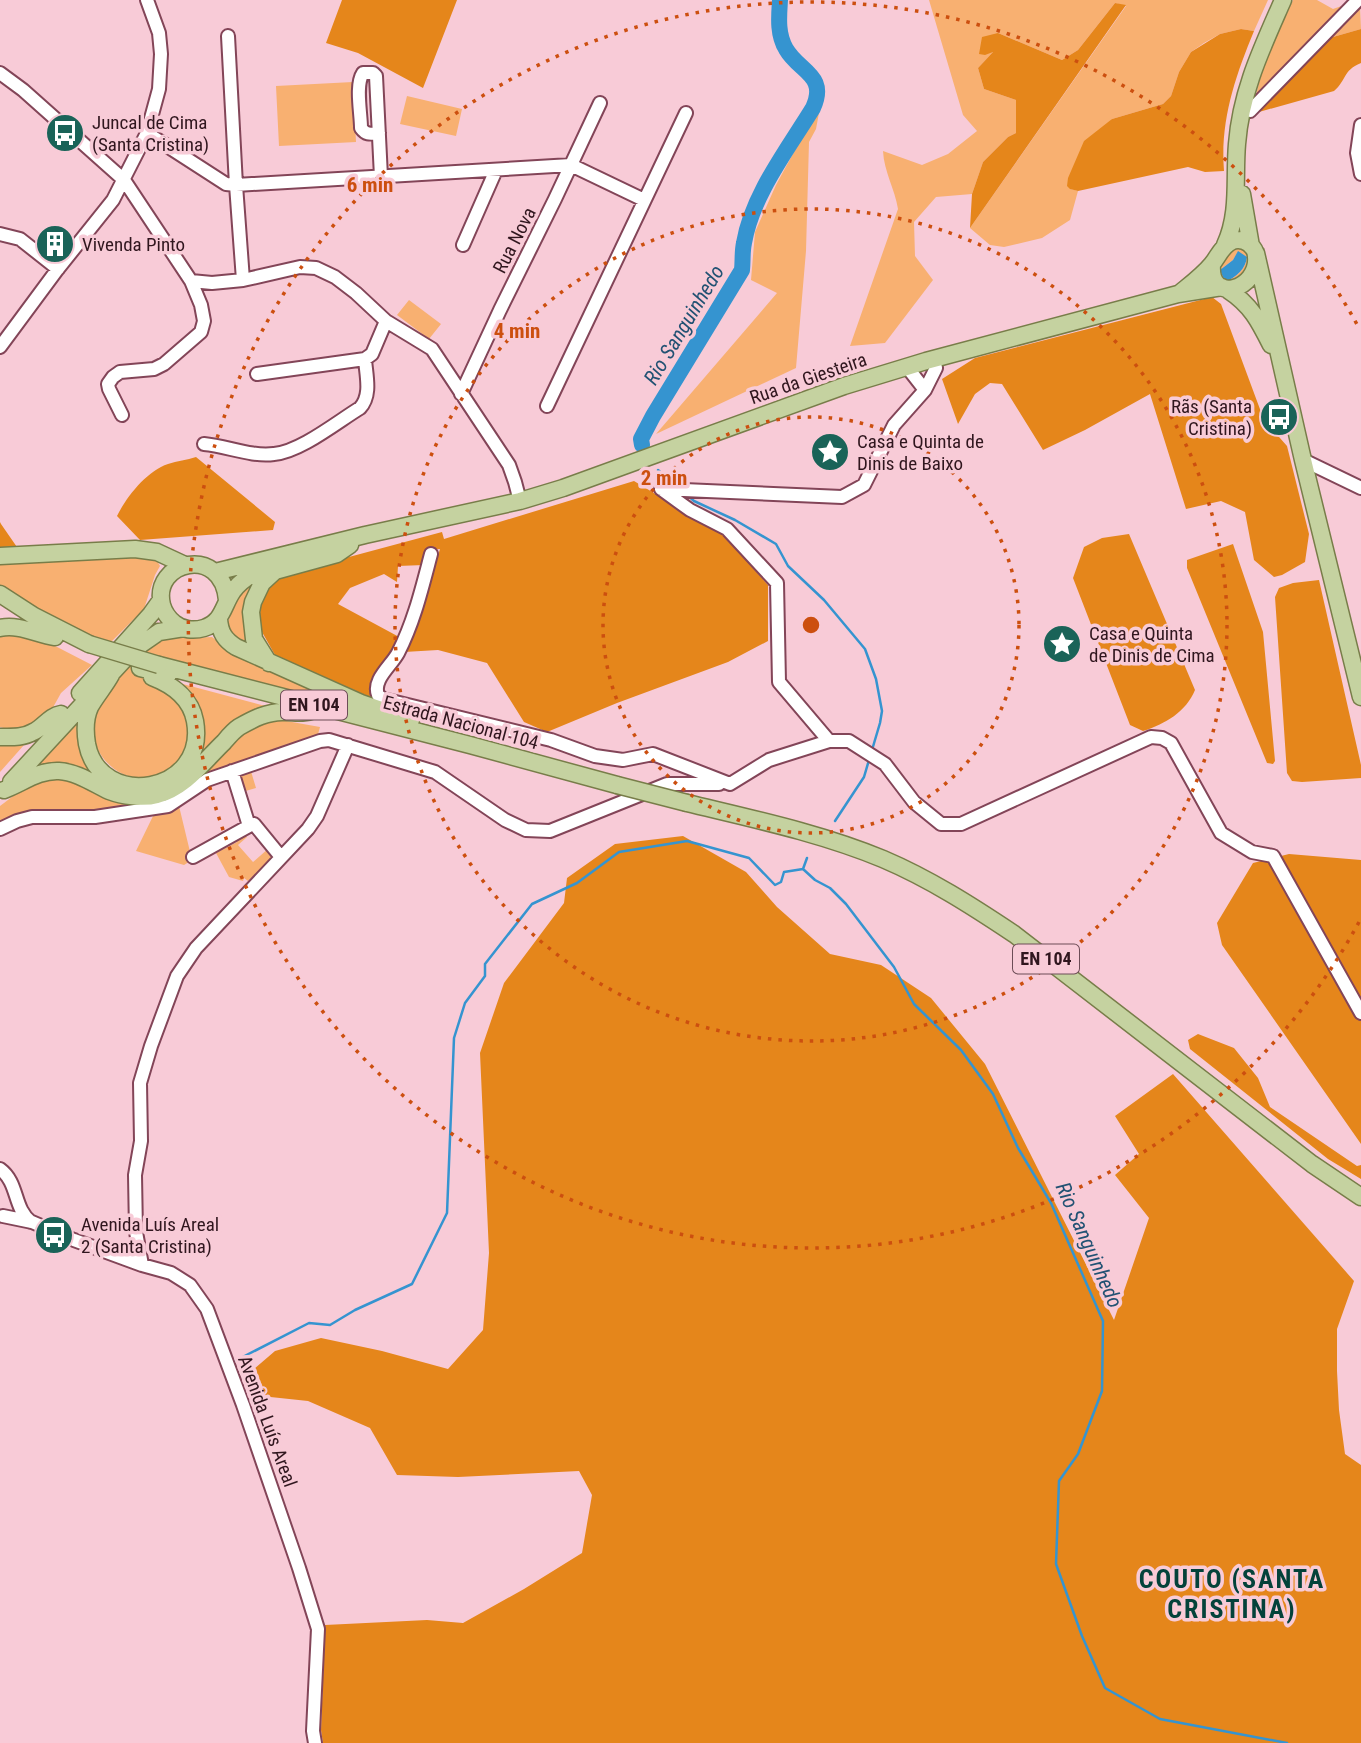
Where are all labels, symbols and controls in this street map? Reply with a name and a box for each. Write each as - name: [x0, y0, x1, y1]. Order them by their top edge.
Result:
- place label: Juncal de Cima (Santa Cristina): [92, 111, 209, 156]
- bus stop icon: Juncal de Cima (Santa Cristina): [44, 112, 86, 154]
- text: 6 min: [347, 173, 393, 197]
- street label: Rua Nova: [488, 203, 541, 277]
- building icon: Vivenda Pinto: [34, 223, 76, 265]
- place label: Vivenda Pinto: [82, 233, 185, 256]
- water label: Rio Sanguinhedo: [639, 261, 729, 389]
- text: 4 min: [494, 319, 540, 343]
- street label: Rua da Giesteira: [747, 348, 870, 409]
- place label: Rãs (Santa Cristina): [1171, 395, 1252, 440]
- bus stop icon: Rãs (Santa Cristina): [1258, 396, 1300, 438]
- place label: Casa e Quinta de Dinis de Baixo: [857, 430, 984, 475]
- place icon: Casa e Quinta de Dinis de Baixo: [809, 431, 851, 473]
- text: 2 min: [641, 466, 687, 490]
- centre of rings: [799, 613, 823, 637]
- place label: Casa e Quinta de Dinis de Cima: [1089, 622, 1215, 667]
- place icon: Casa e Quinta de Dinis de Cima: [1041, 623, 1083, 665]
- road number: EN 104: [281, 690, 347, 720]
- street label: Estrada Nacional 104: [381, 691, 541, 754]
- road number: EN 104: [1013, 944, 1079, 974]
- water label: Rio Sanguinhedo: [1051, 1179, 1127, 1311]
- place label: Avenida Luís Areal 2 (Santa Cristina): [81, 1213, 219, 1258]
- bus stop icon: Avenida Luís Areal 2 (Santa Cristina): [33, 1214, 75, 1256]
- street label: Avenida Luís Areal: [233, 1352, 302, 1490]
- district label: COUTO (SANTA CRISTINA): [1139, 1564, 1325, 1624]

